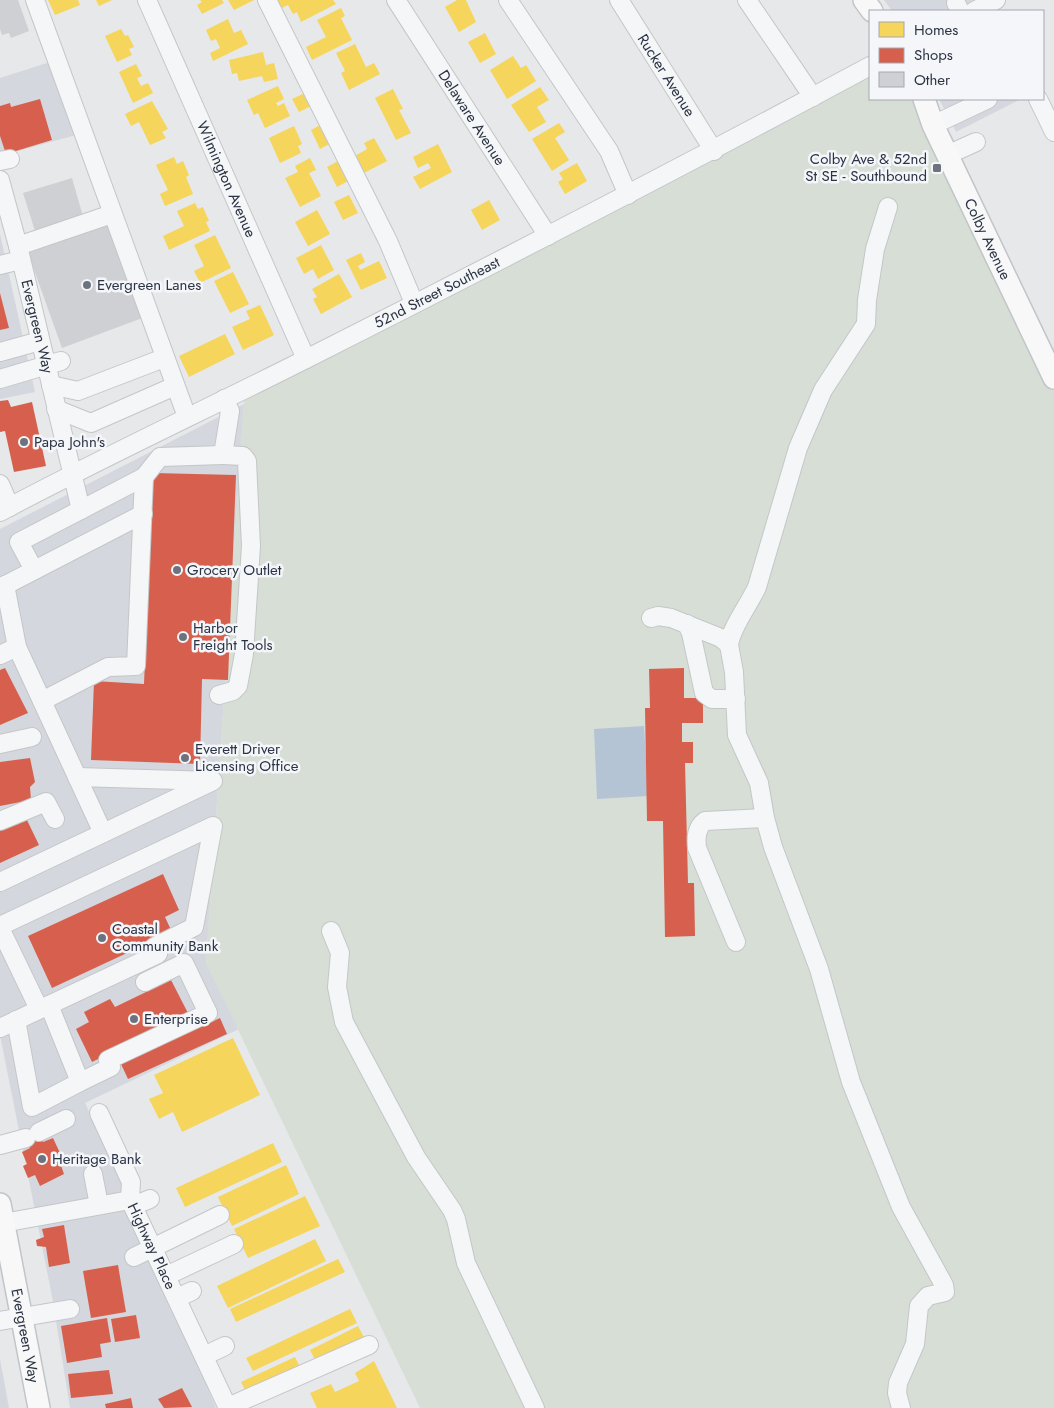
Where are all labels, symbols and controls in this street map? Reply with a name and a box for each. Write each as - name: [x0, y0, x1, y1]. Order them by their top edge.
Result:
- legend: [869, 10, 1044, 100]
- text: Homes: [914, 19, 958, 41]
- street label: Rucker Avenue: [632, 30, 701, 121]
- text: Shops: [914, 44, 953, 66]
- street label: Delaware Avenue: [433, 66, 511, 170]
- text: Other: [914, 69, 951, 91]
- street label: Wilmington Avenue: [191, 117, 262, 241]
- place label: Colby Ave & 52nd St SE - Southbound: [805, 148, 927, 187]
- marker: Colby Ave & 52nd St SE - Southbound: [931, 162, 943, 174]
- street label: Colby Avenue: [959, 195, 1017, 284]
- street label: 52nd Street Southeast: [370, 251, 504, 334]
- place label: Evergreen Lanes: [97, 274, 201, 296]
- street label: Evergreen Way: [15, 277, 59, 376]
- marker: Evergreen Lanes: [81, 279, 93, 291]
- place label: Papa John's: [34, 431, 105, 453]
- marker: Papa John's: [18, 436, 30, 448]
- place label: Grocery Outlet: [187, 559, 282, 581]
- marker: Grocery Outlet: [171, 564, 183, 576]
- place label: Harbor Freight Tools: [193, 617, 273, 656]
- marker: Harbor Freight Tools: [177, 631, 189, 643]
- place label: Everett Driver Licensing Office: [195, 738, 299, 777]
- marker: Everett Driver Licensing Office: [179, 752, 191, 764]
- place label: Coastal Community Bank: [112, 918, 219, 957]
- marker: Coastal Community Bank: [96, 932, 108, 944]
- place label: Enterprise: [144, 1008, 208, 1030]
- marker: Enterprise: [128, 1013, 140, 1025]
- place label: Heritage Bank: [52, 1148, 142, 1170]
- marker: Heritage Bank: [36, 1153, 48, 1165]
- street label: Highway Place: [122, 1199, 182, 1293]
- street label: Evergreen Way: [5, 1287, 45, 1385]

